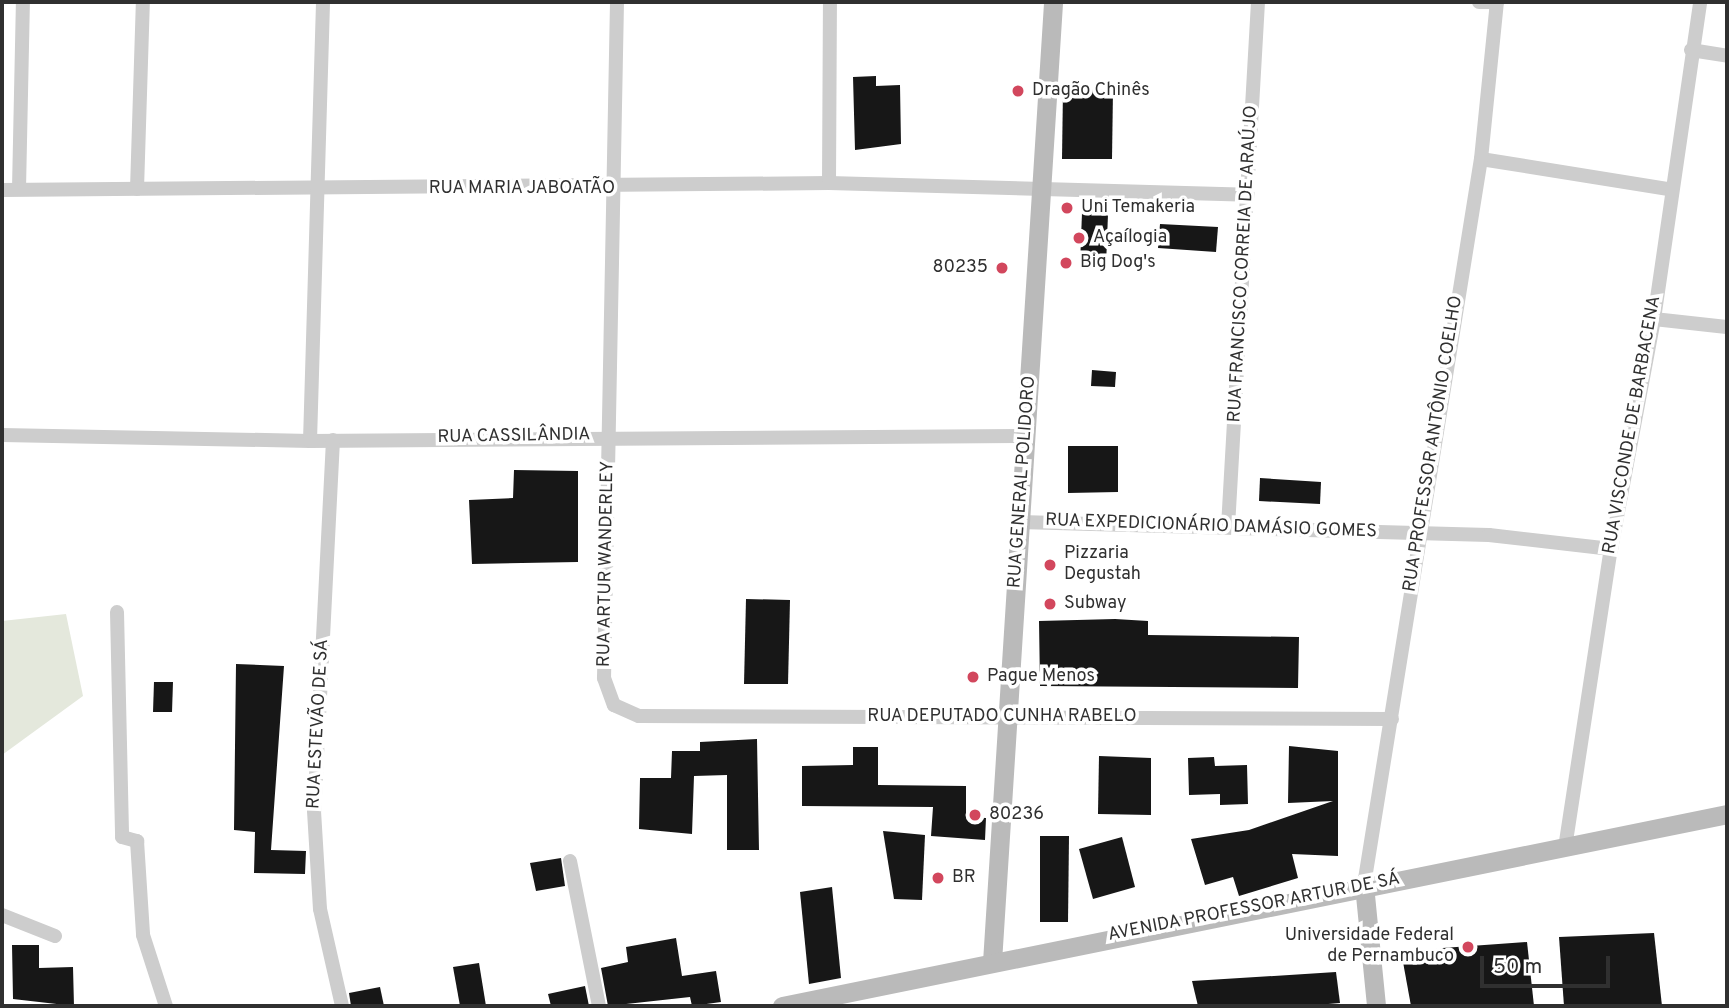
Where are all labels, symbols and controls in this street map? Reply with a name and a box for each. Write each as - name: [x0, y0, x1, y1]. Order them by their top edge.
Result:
- place label: Dragão Chinês: [1032, 80, 1150, 102]
- marker: Dragão Chinês: [1010, 83, 1026, 99]
- street label: RUA FRANCISCO CORREIA DE ARAÚJO: [1225, 104, 1263, 424]
- street label: RUA MARIA JABOATÃO: [428, 178, 616, 200]
- place label: Uni Temakeria: [1081, 197, 1196, 219]
- marker: Uni Temakeria: [1059, 200, 1075, 216]
- place label: Açaílogia: [1093, 227, 1167, 249]
- marker: Açaílogia: [1071, 230, 1087, 246]
- place label: Big Dog's: [1080, 252, 1156, 274]
- marker: Big Dog's: [1058, 255, 1074, 271]
- place label: 80235: [933, 257, 988, 279]
- marker: 80235: [994, 260, 1010, 276]
- street label: RUA VISCONDE DE BARBACENA: [1599, 293, 1667, 557]
- street label: RUA PROFESSOR ANTÔNIO COELHO: [1400, 294, 1468, 594]
- street label: RUA GENERAL POLIDORO: [1005, 375, 1041, 589]
- street label: RUA CASSILÂNDIA: [437, 425, 591, 449]
- street label: RUA ARTUR WANDERLEY: [594, 460, 620, 668]
- street label: RUA EXPEDICIONÁRIO DAMÁSIO GOMES: [1044, 510, 1378, 544]
- place label: Pizzaria Degustah: [1064, 544, 1141, 586]
- marker: Pizzaria Degustah: [1042, 557, 1058, 573]
- place label: Subway: [1064, 593, 1126, 615]
- marker: Subway: [1042, 596, 1058, 612]
- street label: RUA ESTEVÃO DE SÁ: [304, 638, 334, 810]
- place label: Pague Menos: [987, 666, 1095, 688]
- marker: Pague Menos: [965, 669, 981, 685]
- street label: RUA DEPUTADO CUNHA RABELO: [867, 706, 1137, 728]
- place label: 80236: [989, 804, 1044, 826]
- marker: 80236: [967, 807, 983, 823]
- place label: BR: [952, 867, 976, 889]
- street label: AVENIDA PROFESSOR ARTUR DE SÁ: [1105, 869, 1403, 947]
- marker: BR: [930, 870, 946, 886]
- place label: Universidade Federal de Pernambuco: [1285, 926, 1454, 968]
- marker: Universidade Federal de Pernambuco: [1460, 939, 1476, 955]
- scale bar: [1484, 942, 1614, 986]
- text: 50 m: [1493, 954, 1542, 981]

